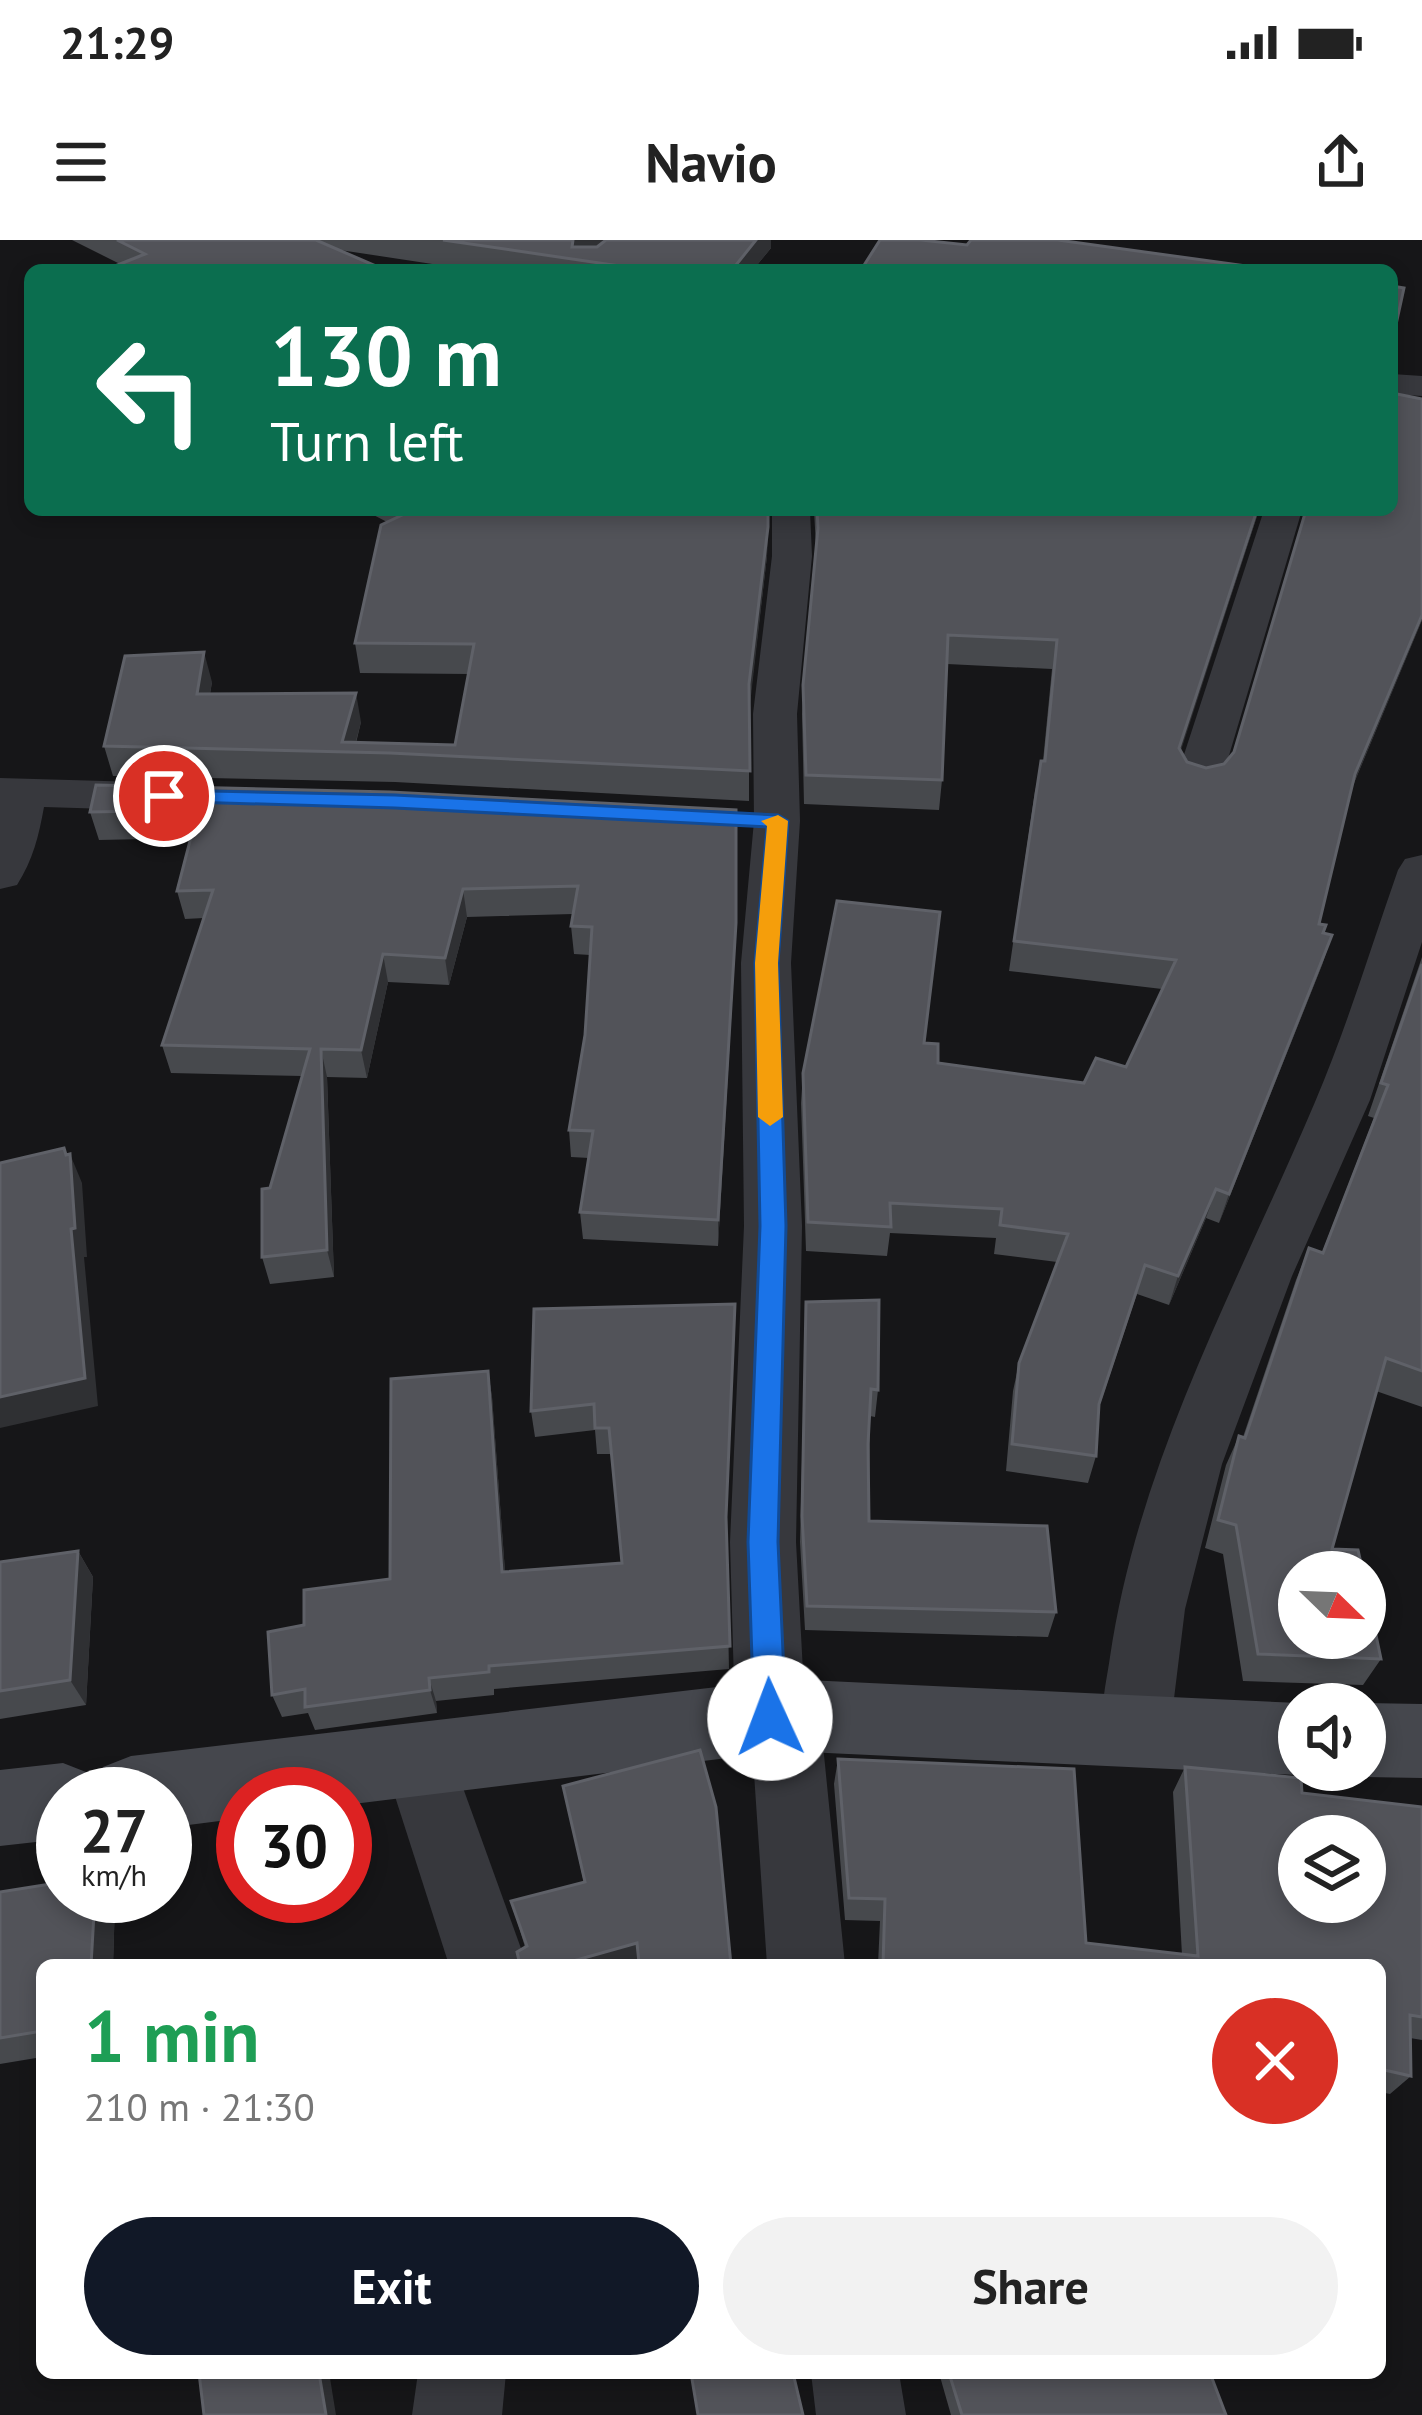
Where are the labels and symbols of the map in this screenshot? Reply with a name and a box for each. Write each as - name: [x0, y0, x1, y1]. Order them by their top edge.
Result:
- pin: [113, 745, 215, 847]
- north arrow: [1278, 1551, 1386, 1659]
- position arrow: [707, 1655, 833, 1781]
- speed limit sign: 30: [216, 1767, 372, 1923]

